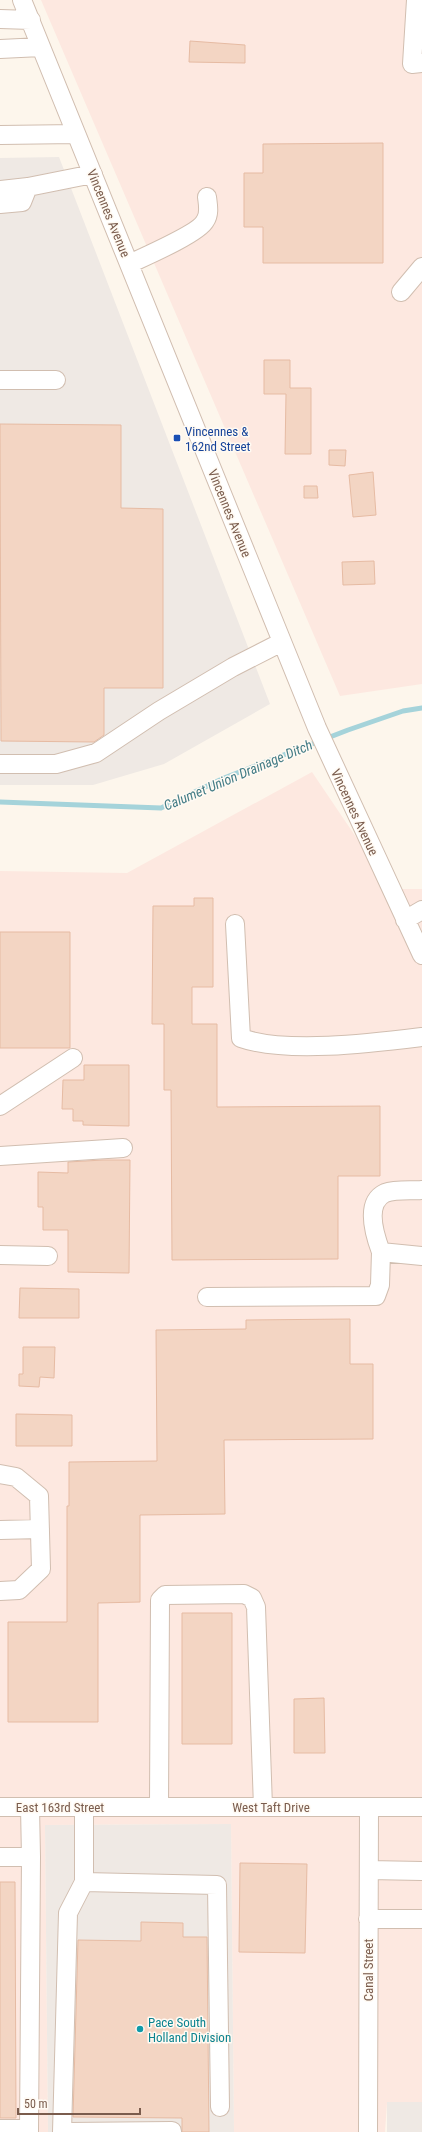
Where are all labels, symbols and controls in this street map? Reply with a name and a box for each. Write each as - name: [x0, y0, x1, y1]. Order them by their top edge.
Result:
- street label: Vincennes Avenue: [84, 167, 133, 259]
- place label: Vincennes & 162nd Street: [185, 424, 251, 454]
- marker: Vincennes & 162nd Street: [172, 433, 182, 443]
- street label: Vincennes Avenue: [205, 467, 254, 559]
- water label: Calumet Union Drainage Ditch: [161, 736, 315, 814]
- street label: Vincennes Avenue: [328, 767, 381, 858]
- street label: East 163rd Street: [16, 1800, 104, 1815]
- street label: West Taft Drive: [232, 1800, 310, 1815]
- street label: Canal Street: [361, 1939, 376, 2001]
- place label: Pace South Holland Division: [148, 2015, 231, 2045]
- marker: Pace South Holland Division: [135, 2024, 145, 2034]
- scale bar: [18, 2090, 140, 2116]
- text: 50 m: [24, 2097, 48, 2111]

